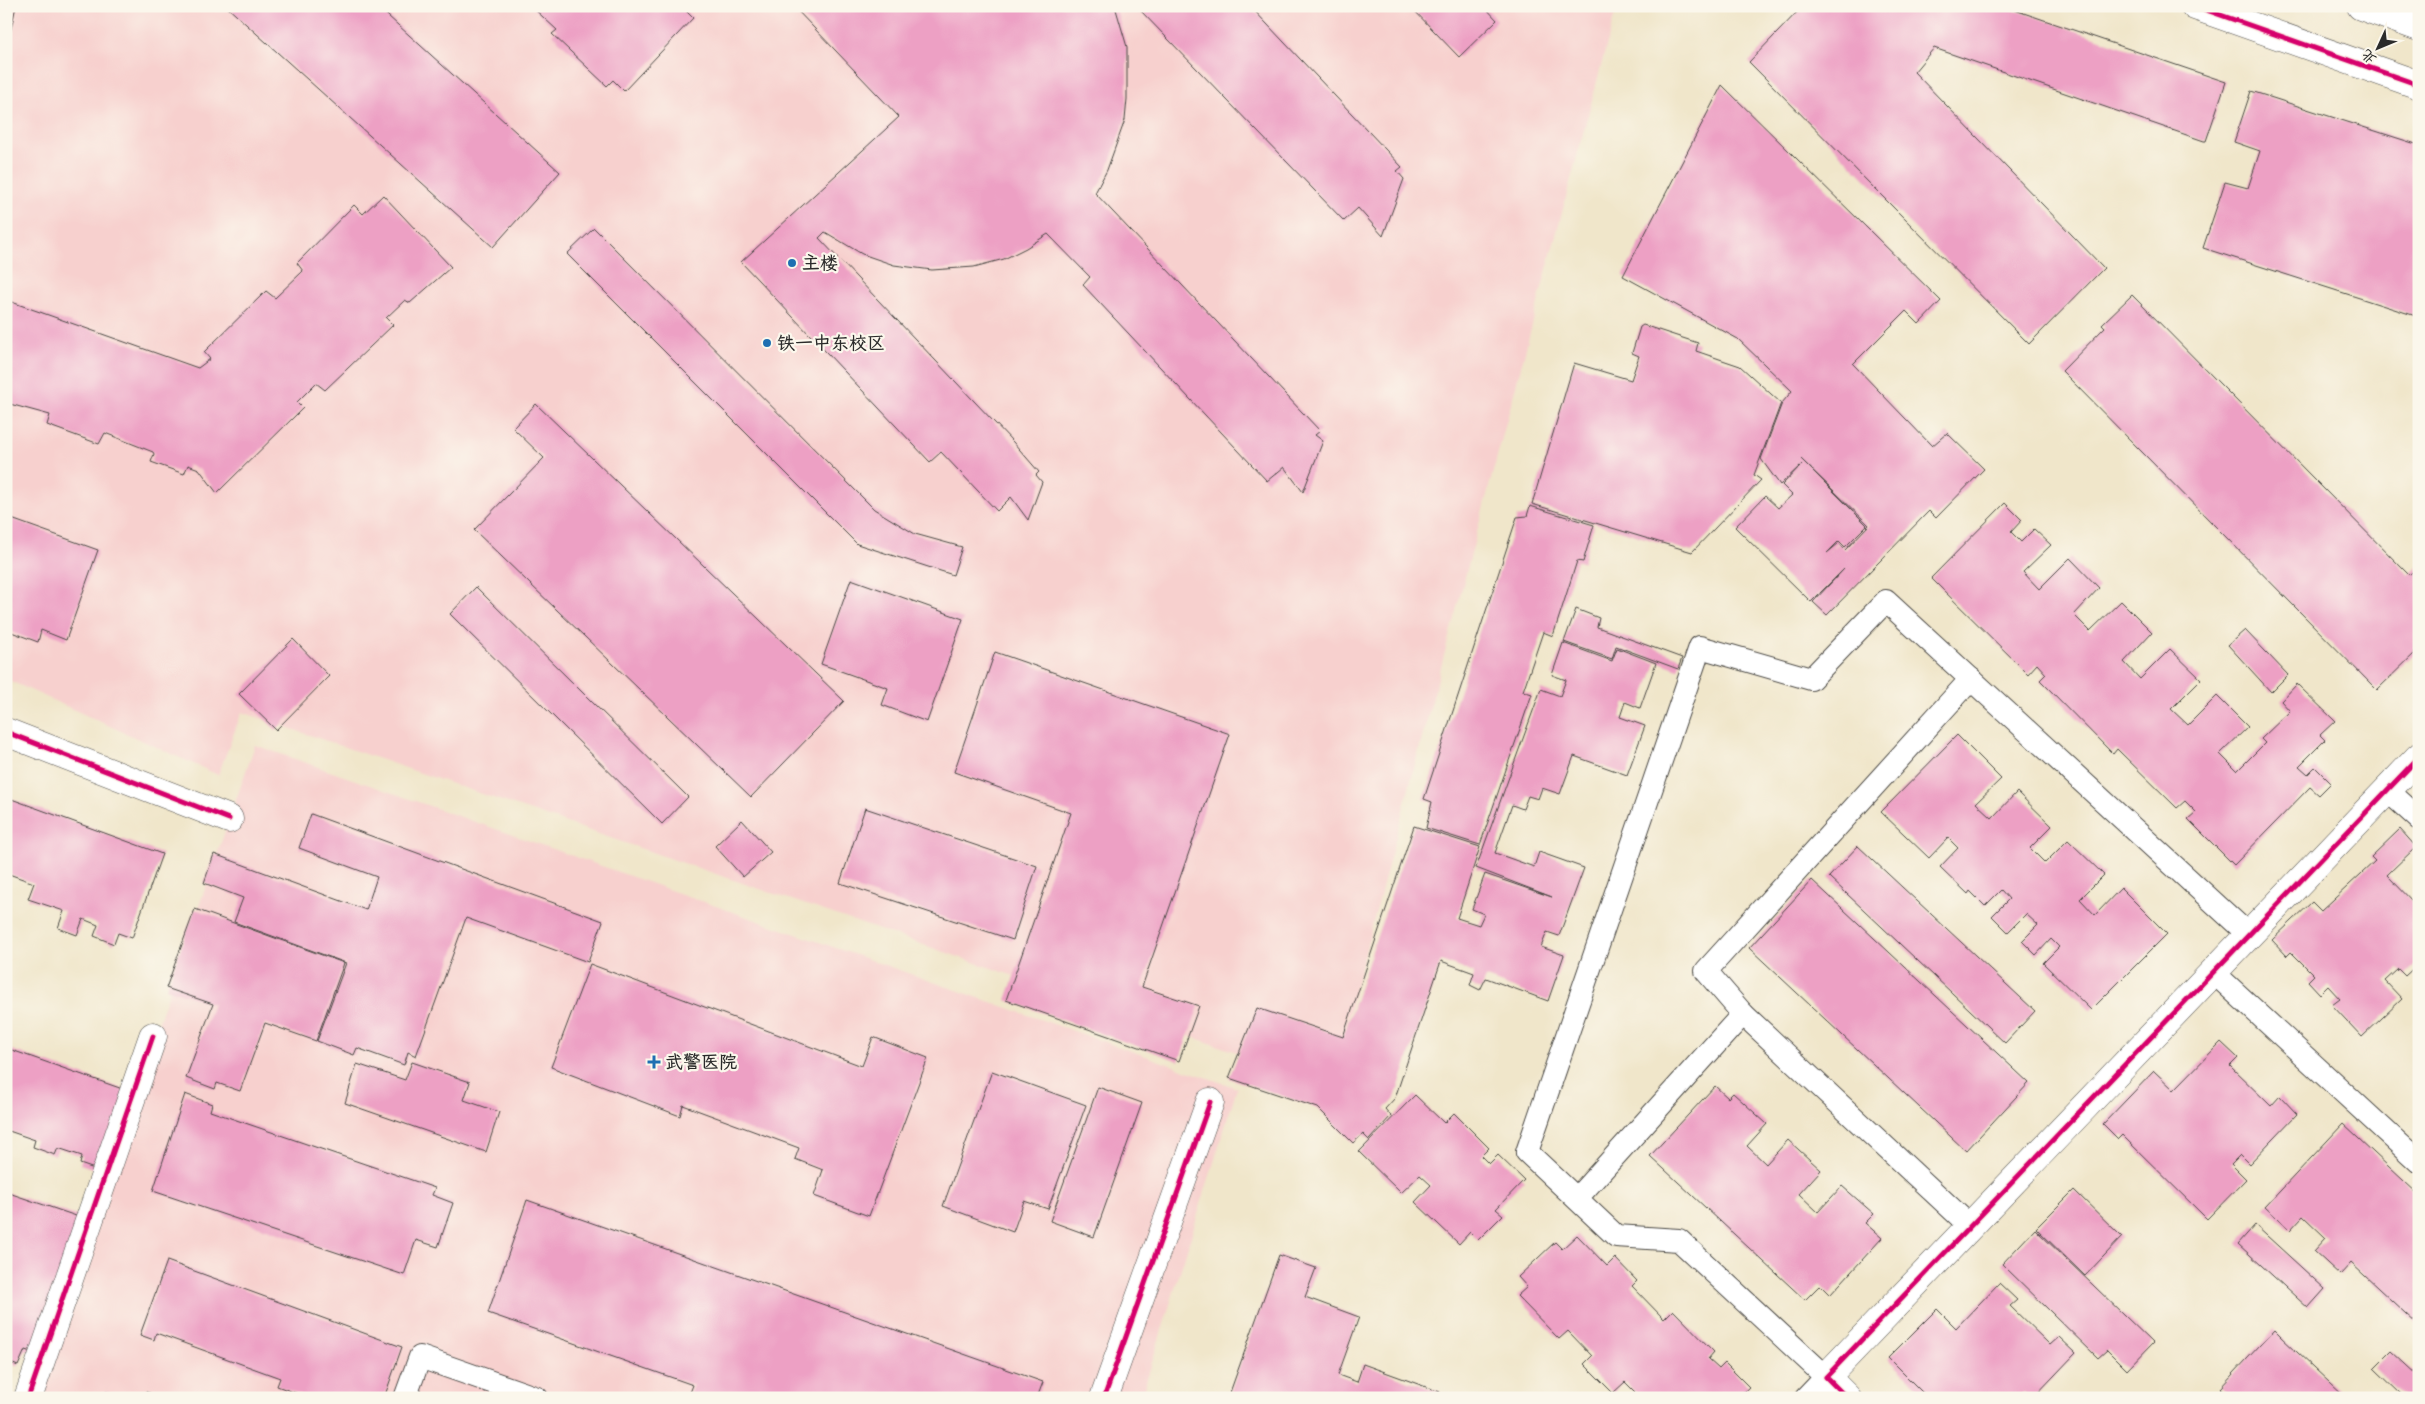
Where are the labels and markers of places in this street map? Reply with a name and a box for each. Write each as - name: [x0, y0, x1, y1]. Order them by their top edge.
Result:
- place label: 主楼: [802, 252, 838, 274]
- marker: 主楼: [786, 257, 798, 269]
- place label: 铁一中东校区: [777, 332, 885, 354]
- marker: 铁一中东校区: [761, 337, 773, 349]
- place label: 武警医院: [665, 1051, 737, 1073]
- marker: 武警医院: [647, 1055, 661, 1069]

